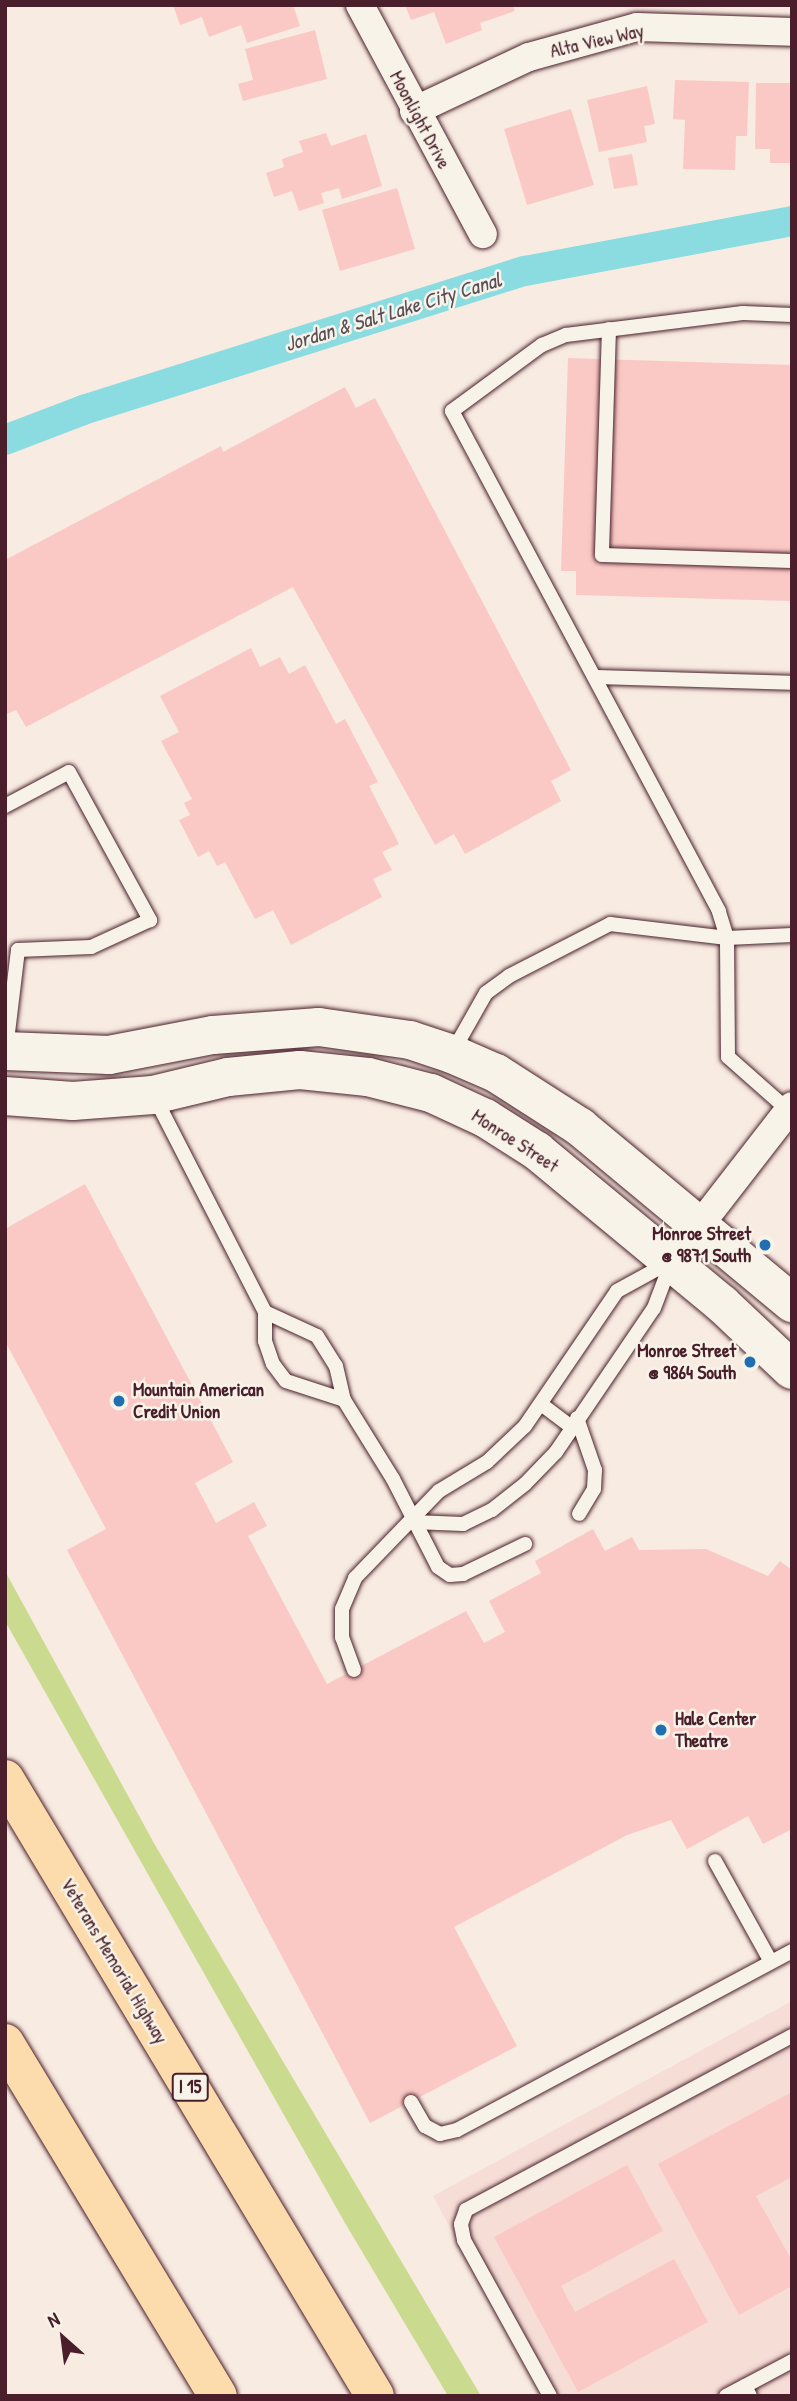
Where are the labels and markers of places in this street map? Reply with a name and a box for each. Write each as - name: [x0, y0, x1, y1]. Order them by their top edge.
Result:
- place label: Monroe Street @ 9871 South: [652, 1223, 751, 1267]
- marker: Monroe Street @ 9871 South: [757, 1237, 773, 1253]
- place label: Monroe Street @ 9864 South: [637, 1340, 736, 1384]
- marker: Monroe Street @ 9864 South: [742, 1354, 758, 1370]
- place label: Mountain American Credit Union: [133, 1379, 264, 1423]
- marker: Mountain American Credit Union: [111, 1393, 127, 1409]
- place label: Hale Center Theatre: [675, 1708, 756, 1752]
- marker: Hale Center Theatre: [653, 1722, 669, 1738]

